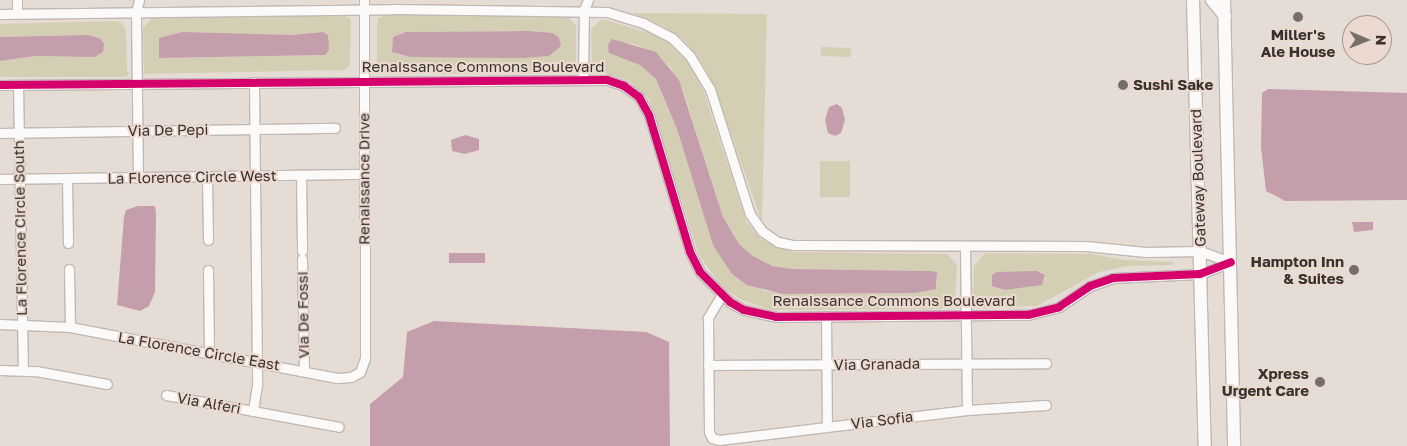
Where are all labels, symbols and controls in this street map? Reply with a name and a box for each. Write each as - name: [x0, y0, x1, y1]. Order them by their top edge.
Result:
- marker: Miller's Ale House: [1292, 11, 1304, 23]
- north arrow: [1342, 15, 1392, 65]
- place label: Miller's Ale House: [1261, 25, 1335, 60]
- text: N: [1373, 35, 1390, 46]
- street label: Renaissance Commons Boulevard: [362, 58, 604, 76]
- place label: Sushi Sake: [1133, 76, 1213, 94]
- marker: Sushi Sake: [1117, 79, 1129, 91]
- street label: Gateway Boulevard: [1187, 109, 1209, 247]
- street label: Renaissance Drive: [355, 113, 373, 245]
- street label: Via De Pepi: [127, 120, 209, 140]
- street label: La Florence Circle South: [9, 140, 31, 316]
- street label: La Florence Circle West: [107, 167, 277, 187]
- place label: Hampton Inn & Suites: [1251, 252, 1344, 287]
- marker: Hampton Inn & Suites: [1348, 264, 1360, 276]
- street label: Via De Fossi: [293, 271, 313, 359]
- street label: Renaissance Commons Boulevard: [773, 292, 1015, 310]
- street label: La Florence Circle East: [117, 328, 281, 374]
- street label: Via Granada: [834, 354, 920, 374]
- place label: Xpress Urgent Care: [1222, 364, 1309, 399]
- marker: Xpress Urgent Care: [1313, 375, 1327, 389]
- street label: Via Alferi: [176, 389, 242, 417]
- street label: Via Sofia: [850, 407, 914, 433]

